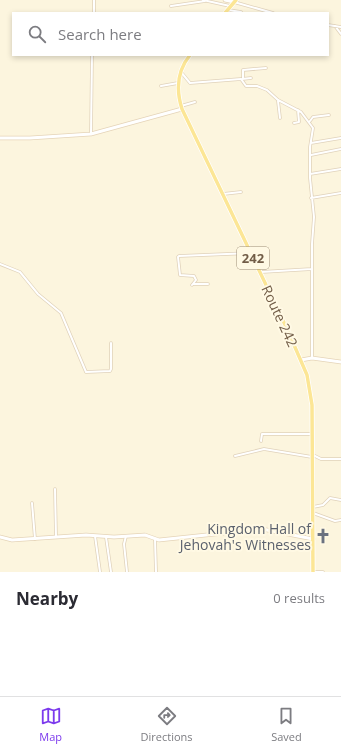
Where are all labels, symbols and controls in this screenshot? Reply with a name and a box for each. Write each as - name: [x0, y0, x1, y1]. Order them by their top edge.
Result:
- search box: [12, 12, 329, 56]
- icon: search: [26, 23, 48, 45]
- text: Search here: [58, 24, 142, 44]
- road number: 242: [237, 247, 269, 269]
- street label: Route 242: [257, 282, 303, 350]
- place label: Kingdom Hall of Jehovah's Witnesses: [178, 519, 312, 554]
- church icon: Kingdom Hall of Jehovah's Witnesses: [314, 527, 332, 545]
- text: Nearby: [16, 587, 78, 610]
- text: 0 results: [273, 589, 325, 607]
- tab: Map: [39, 705, 62, 744]
- tab: Directions: [141, 705, 193, 744]
- tab: Saved: [271, 705, 302, 744]

